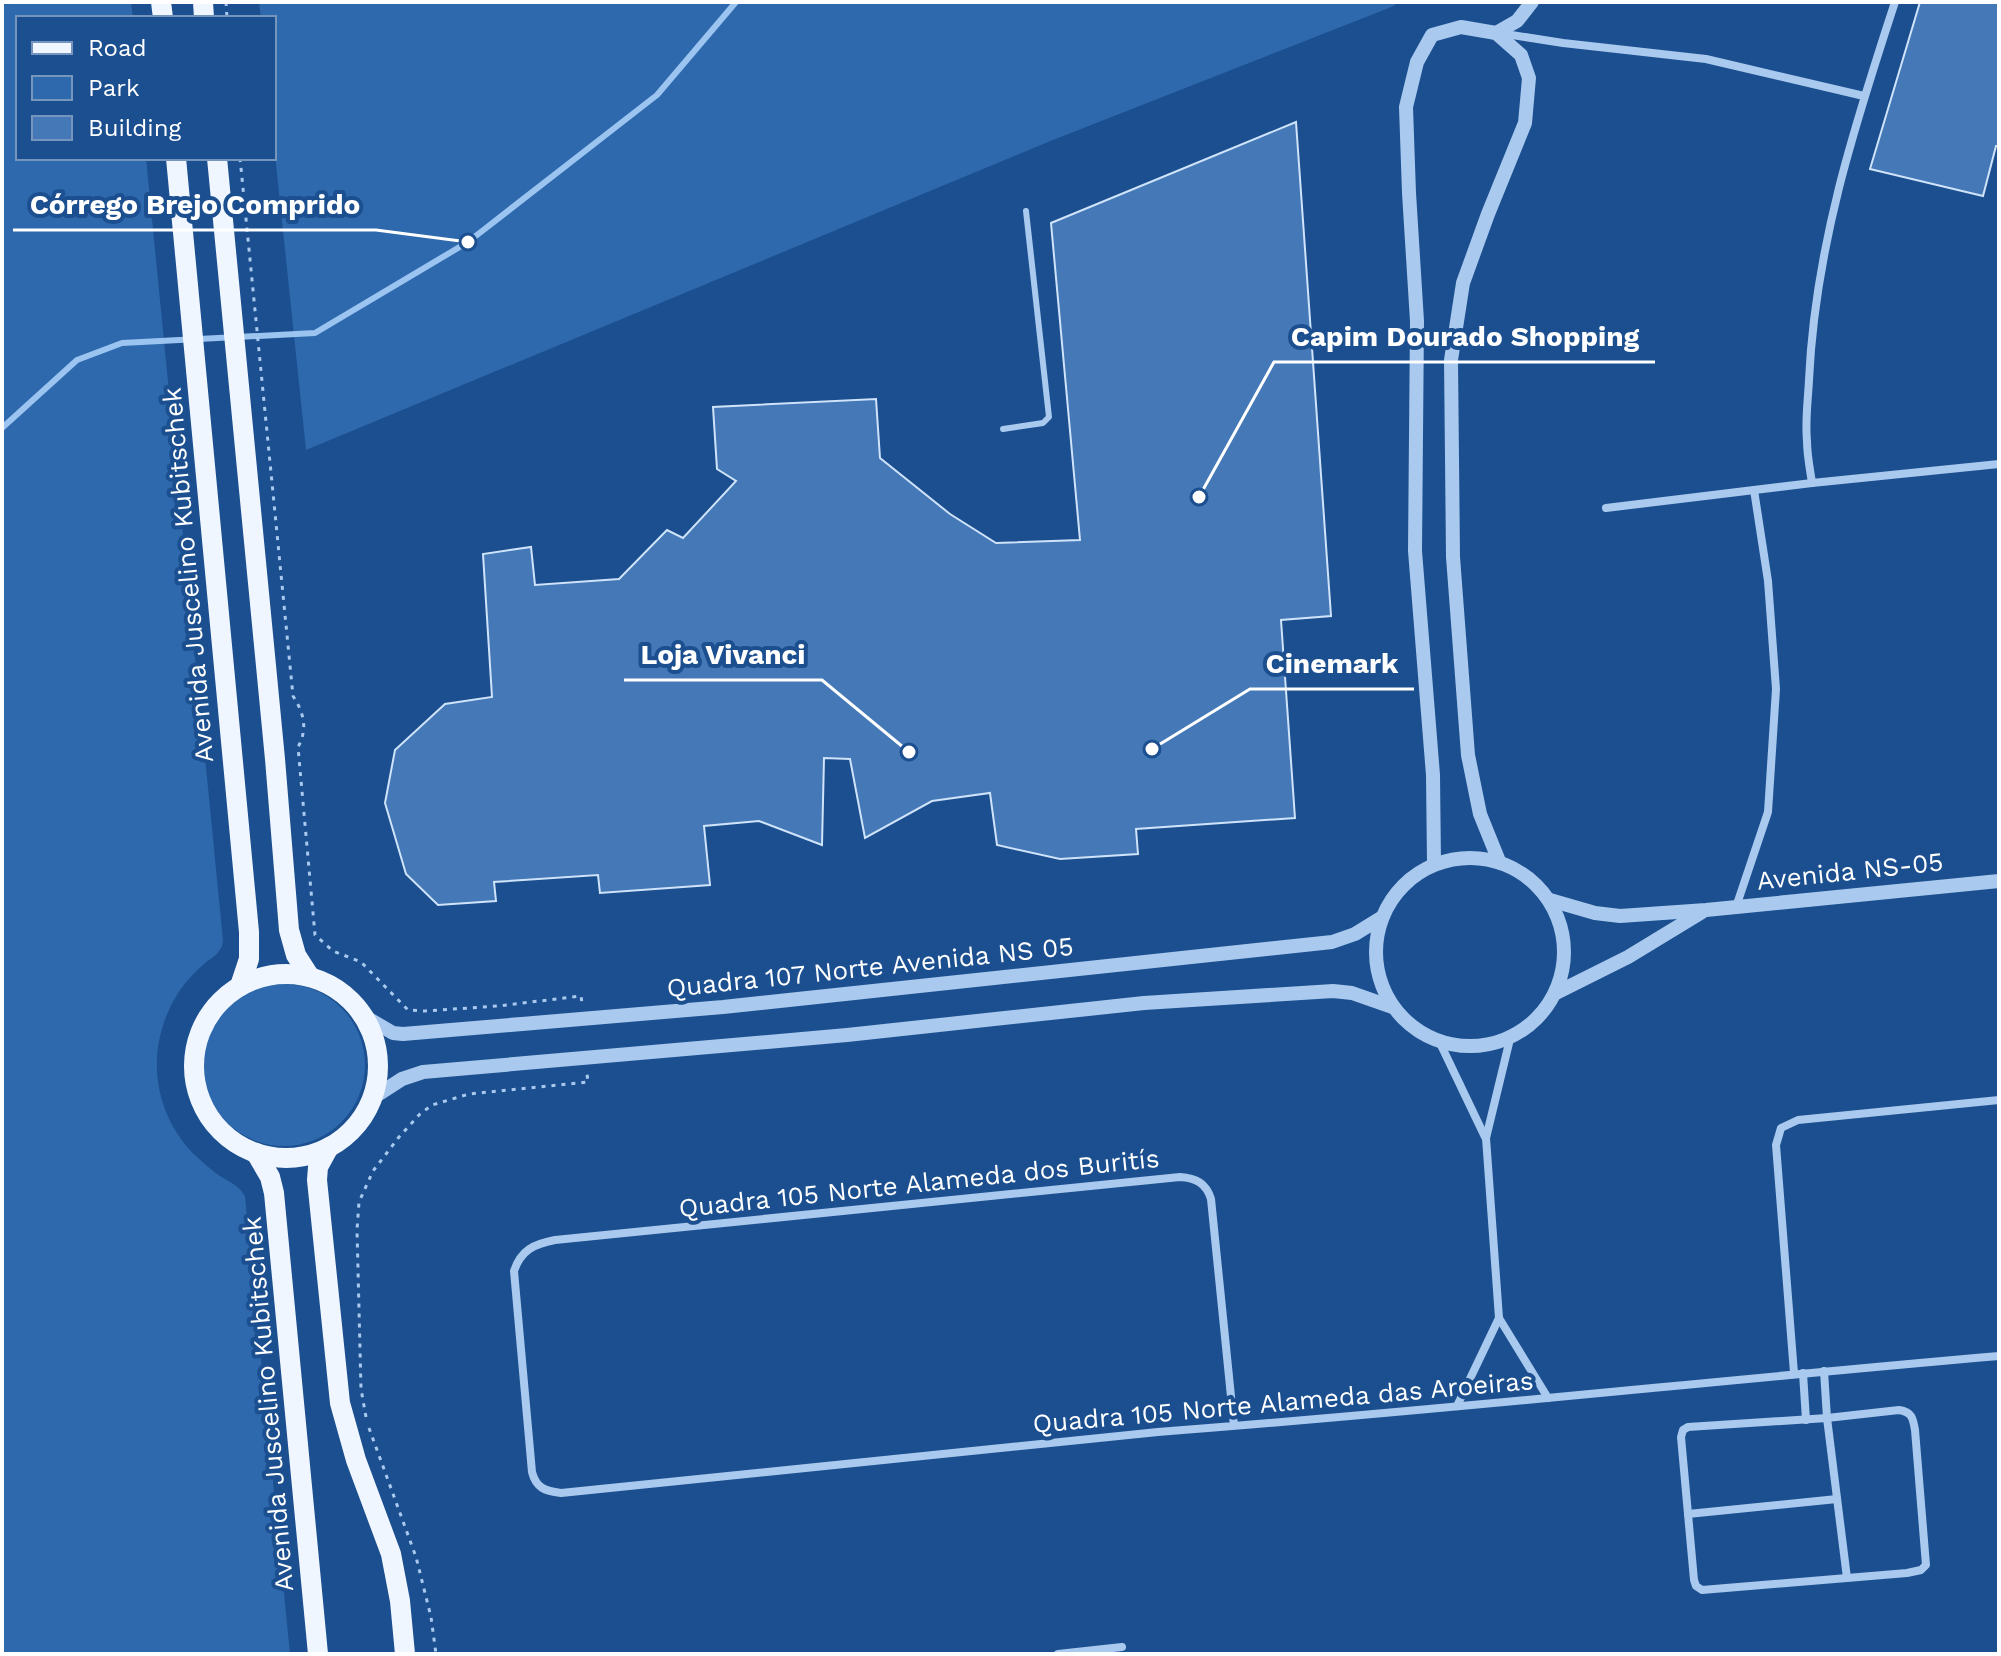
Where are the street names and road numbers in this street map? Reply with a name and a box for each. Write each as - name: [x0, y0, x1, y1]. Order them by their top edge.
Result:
- street label: Avenida Juscelino Kubitschek: [157, 386, 219, 764]
- street label: Avenida NS-05: [1755, 846, 1945, 896]
- street label: Quadra 107 Norte Avenida NS 05: [665, 931, 1075, 1003]
- street label: Quadra 105 Norte Alameda dos Buritís: [677, 1143, 1161, 1223]
- street label: Avenida Juscelino Kubitschek: [237, 1215, 299, 1593]
- street label: Quadra 105 Norte Alameda das Aroeiras: [1031, 1365, 1535, 1439]

